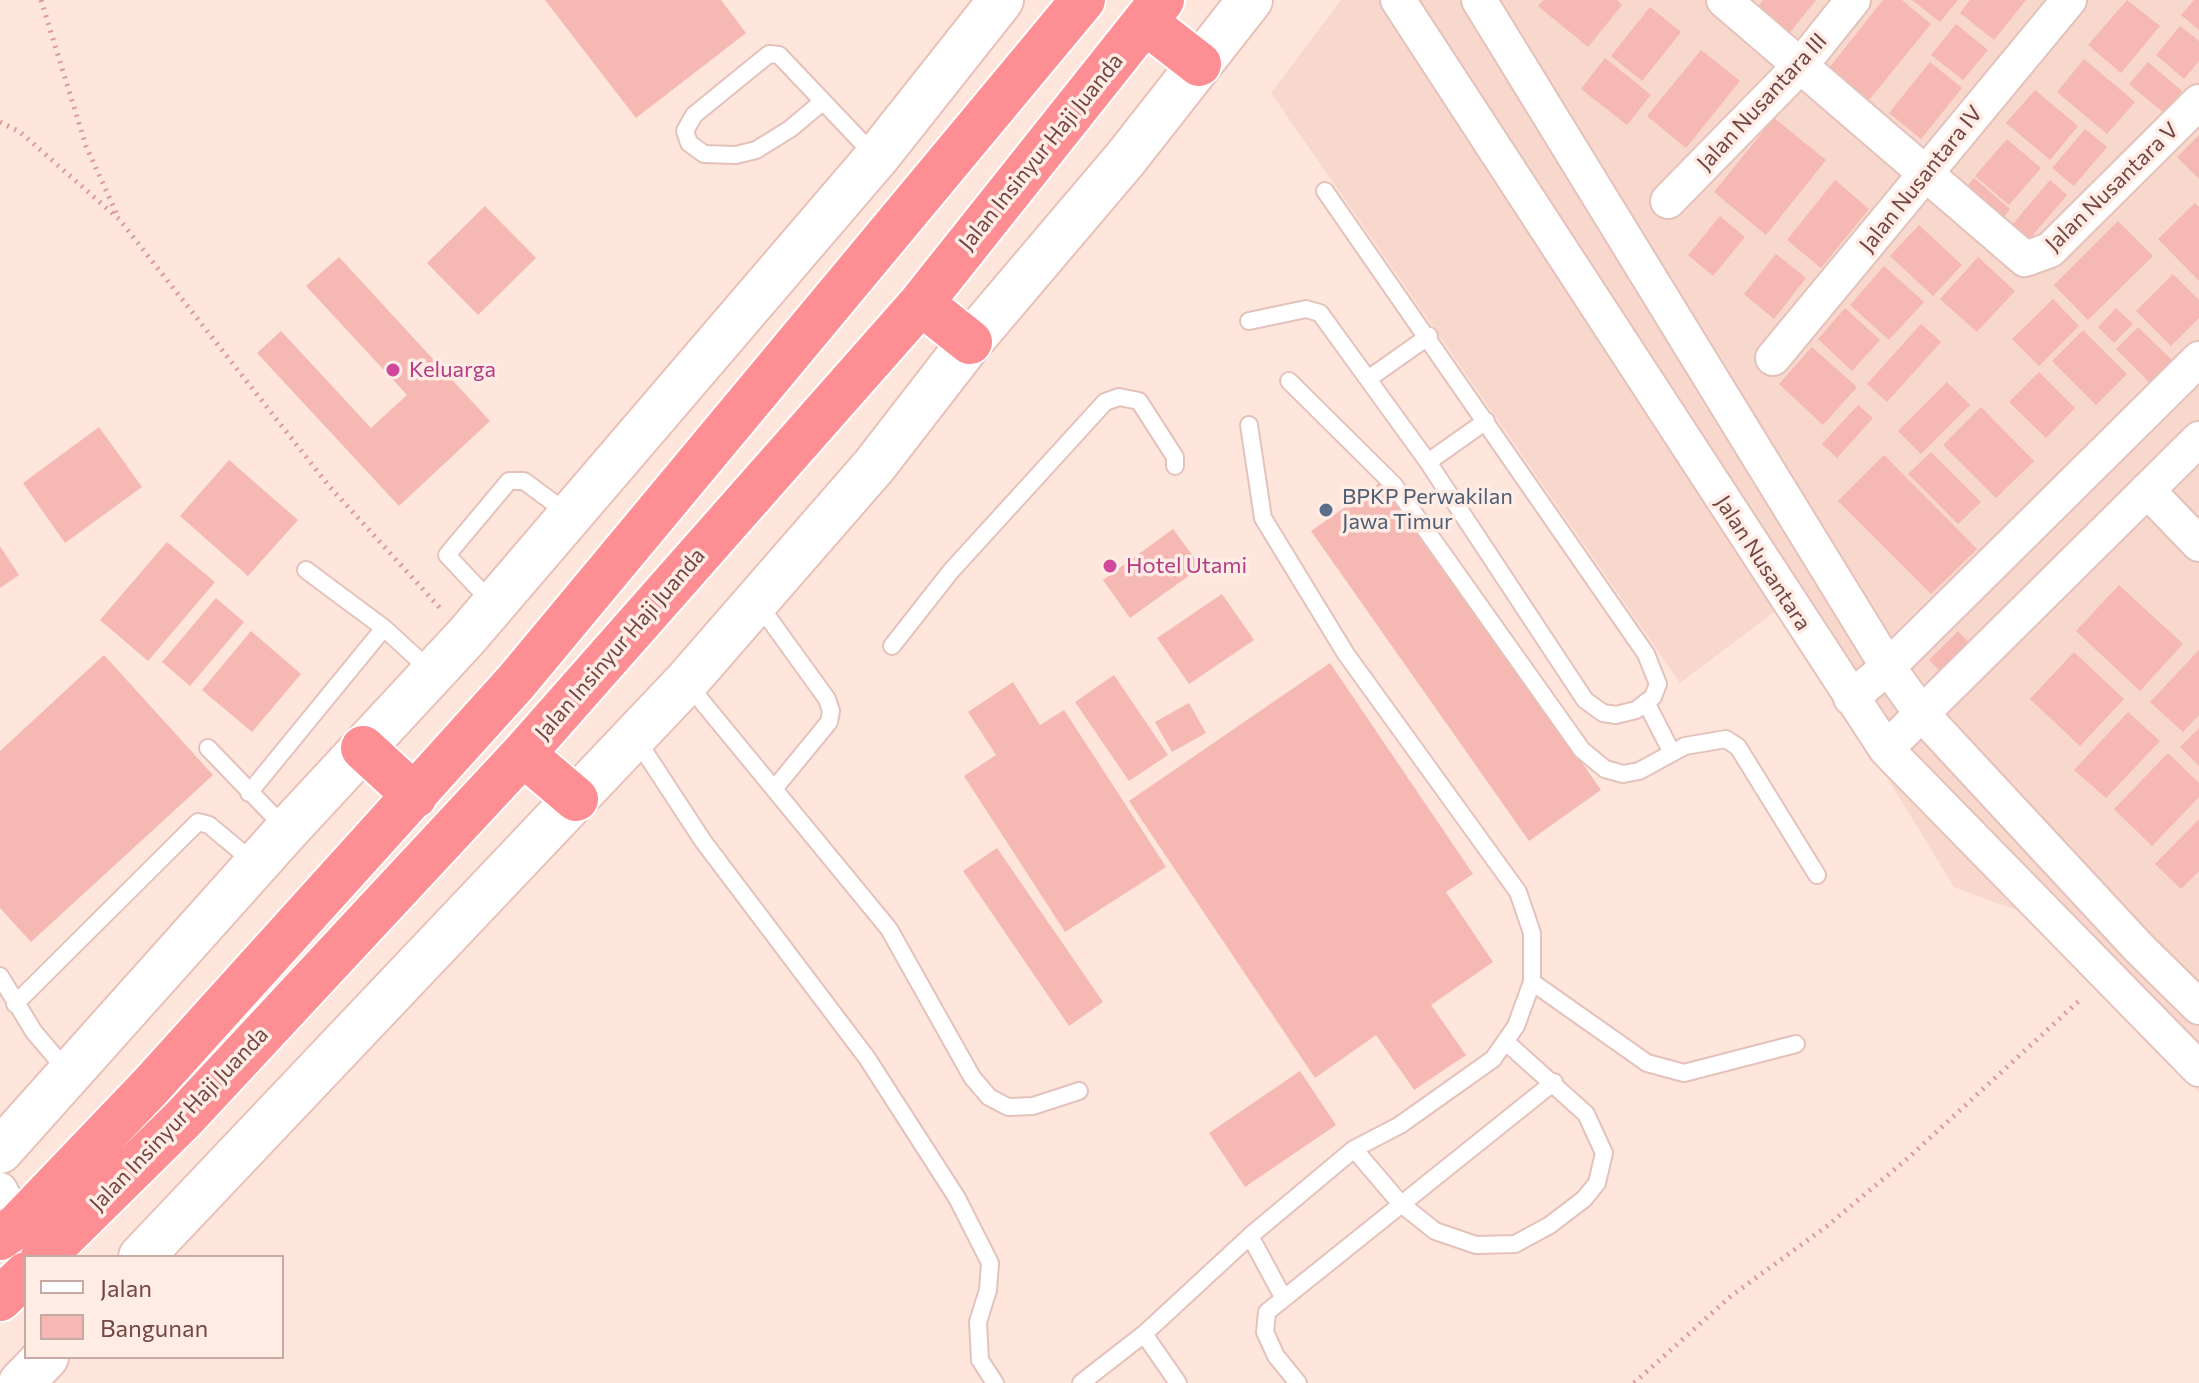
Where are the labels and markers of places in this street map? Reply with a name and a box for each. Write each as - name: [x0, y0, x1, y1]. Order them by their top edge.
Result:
- place label: Keluarga: [409, 357, 496, 383]
- marker: Keluarga: [384, 361, 402, 379]
- place label: BPKP Perwakilan Jawa Timur: [1342, 484, 1513, 536]
- marker: BPKP Perwakilan Jawa Timur: [1317, 501, 1335, 519]
- place label: Hotel Utami: [1126, 553, 1247, 579]
- marker: Hotel Utami: [1101, 557, 1119, 575]

